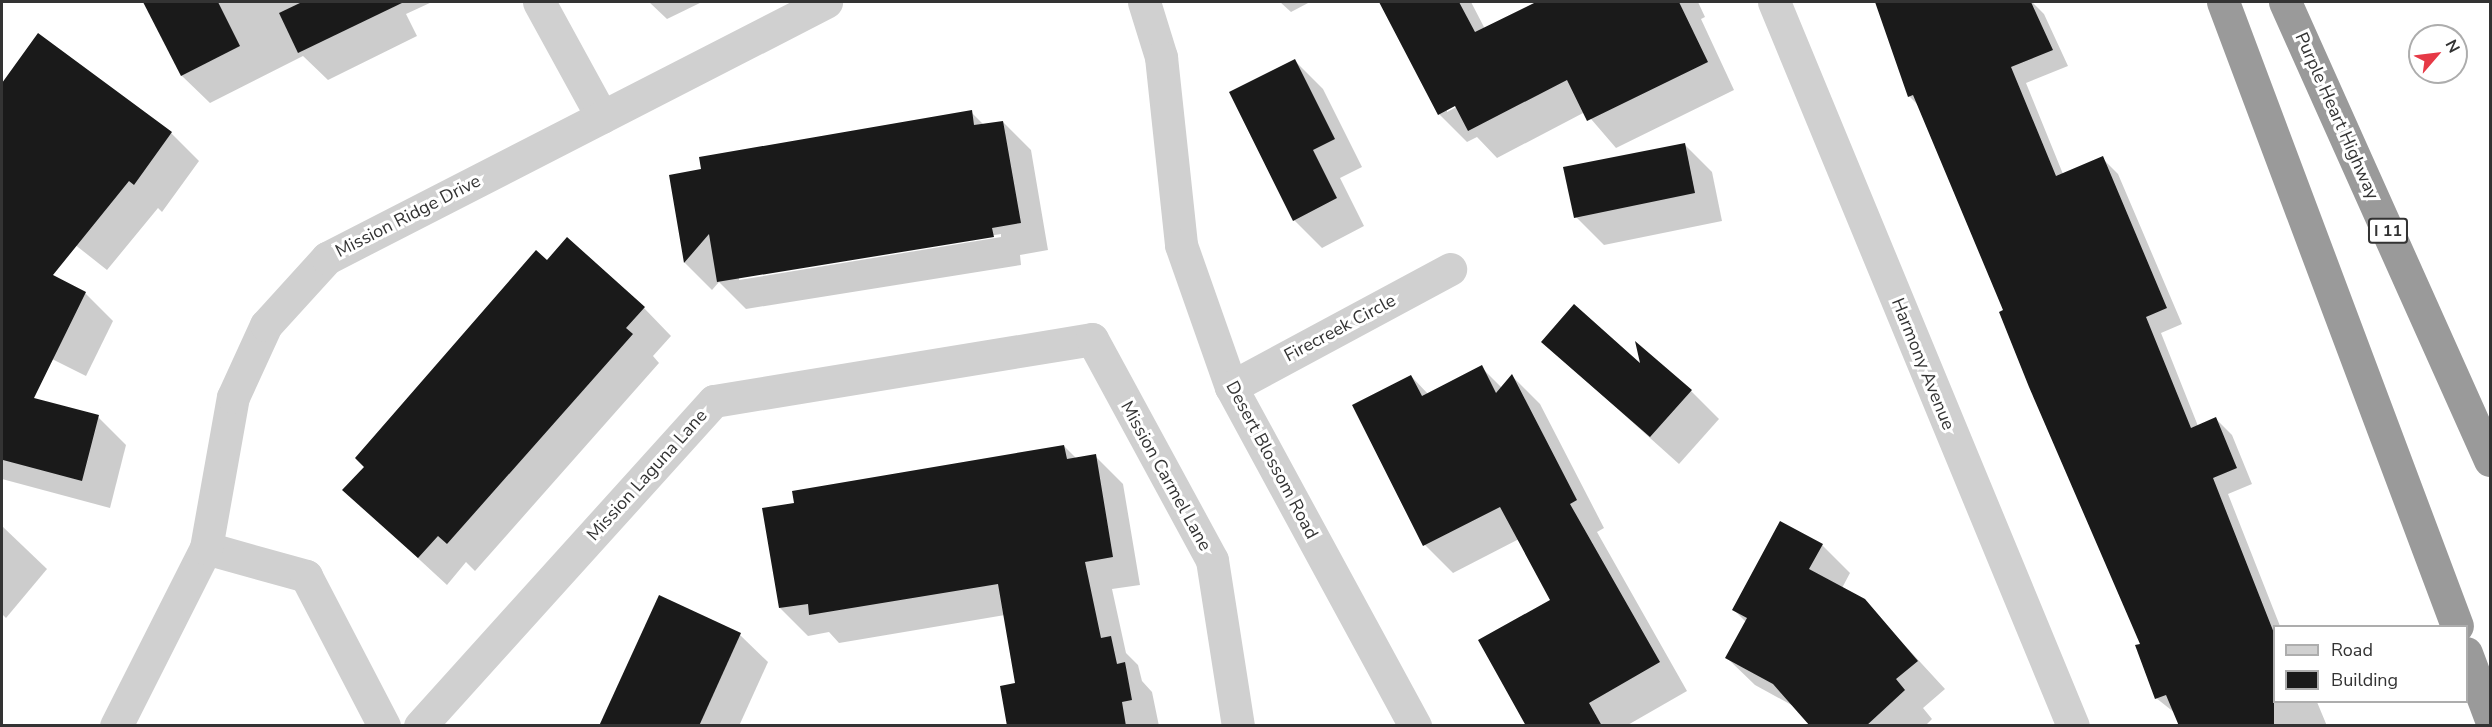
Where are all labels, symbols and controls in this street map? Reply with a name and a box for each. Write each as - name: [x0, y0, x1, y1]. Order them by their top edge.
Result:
- north arrow: [2408, 24, 2468, 84]
- street label: Purple Heart Highway: [2290, 29, 2384, 203]
- text: N: [2440, 36, 2465, 57]
- street label: Mission Ridge Drive: [332, 170, 484, 262]
- road number: I 11: [2367, 218, 2409, 244]
- street label: Firecreek Circle: [1281, 290, 1399, 366]
- street label: Harmony Avenue: [1887, 295, 1959, 433]
- street label: Desert Blossom Road: [1221, 377, 1323, 543]
- street label: Mission Carmel Lane: [1116, 397, 1216, 555]
- street label: Mission Laguna Lane: [582, 405, 712, 545]
- legend: [2273, 625, 2468, 703]
- text: Road: [2331, 638, 2373, 662]
- text: Building: [2331, 668, 2398, 692]

